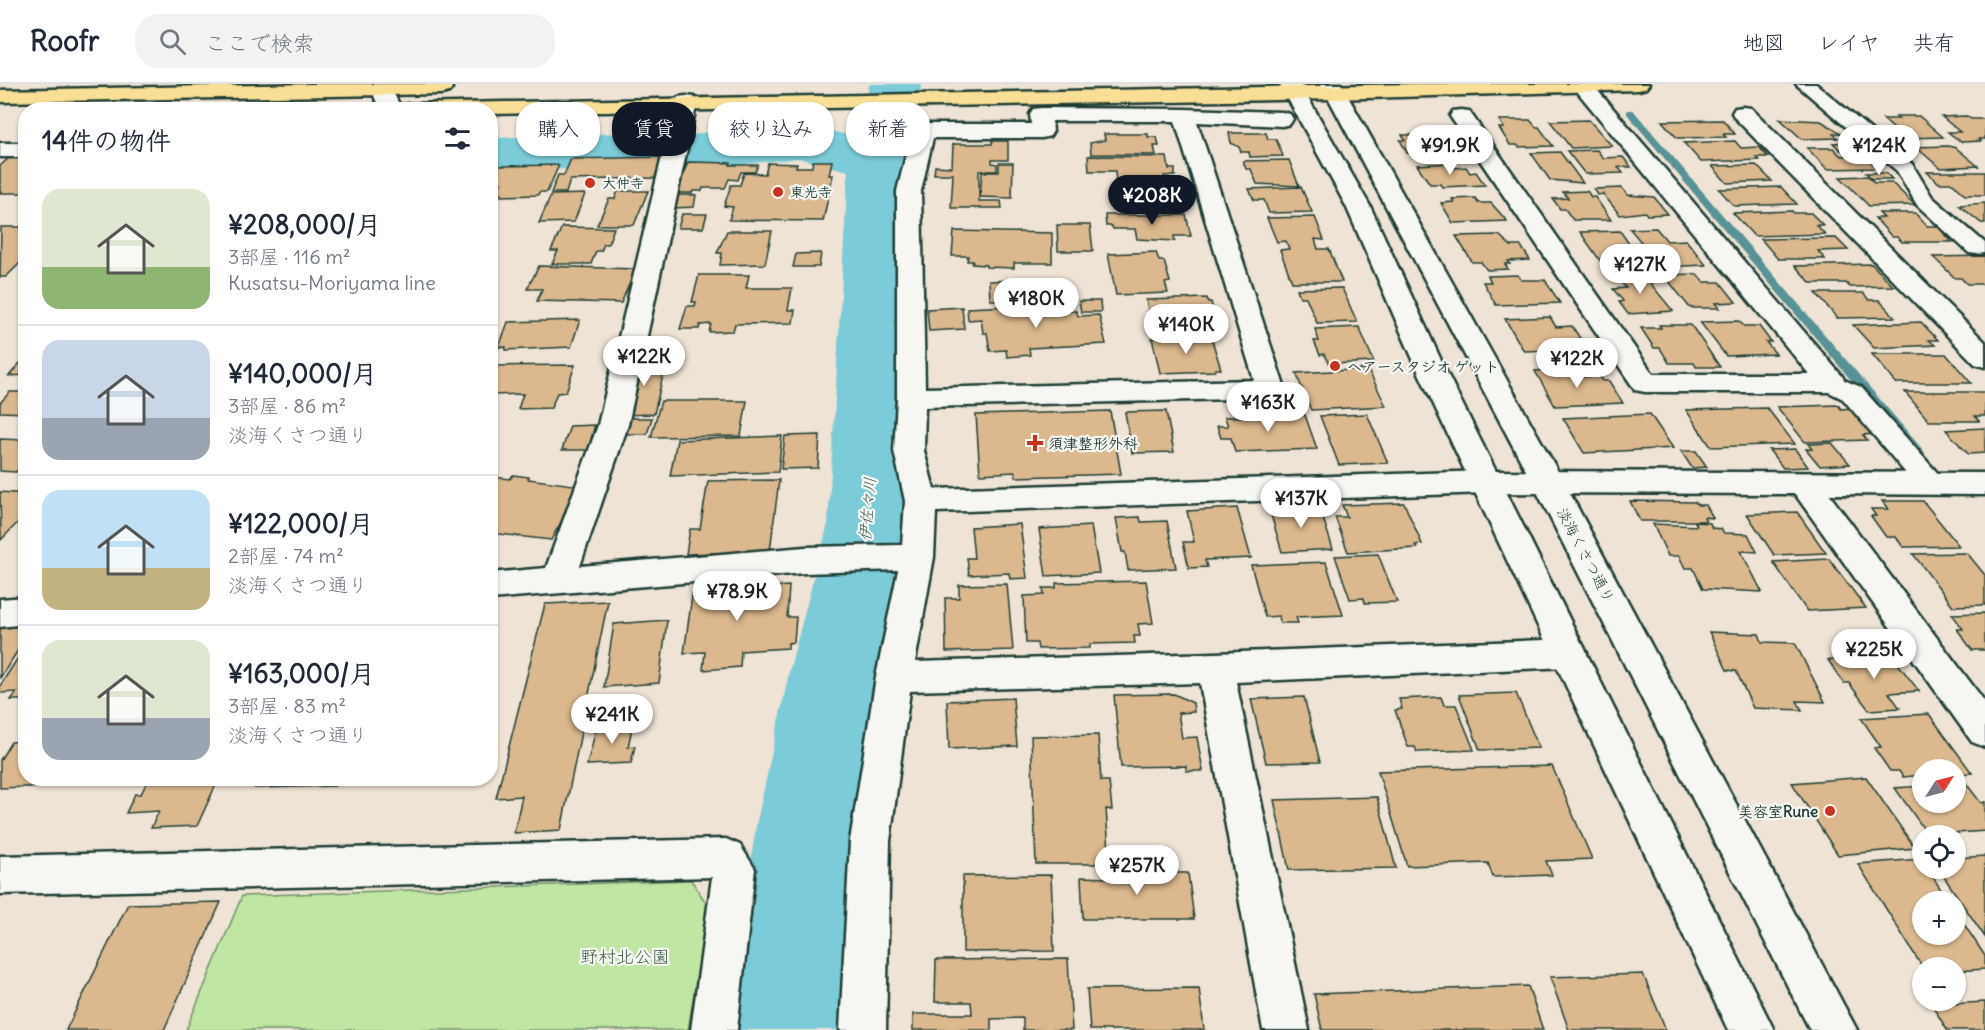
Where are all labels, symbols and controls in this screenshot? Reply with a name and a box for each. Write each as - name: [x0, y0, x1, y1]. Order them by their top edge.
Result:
- search box: [135, 14, 555, 68]
- text: Roofr: [30, 23, 99, 59]
- icon: search: [156, 25, 189, 58]
- text: ここで検索: [204, 29, 314, 57]
- text: 地図: [1743, 29, 1785, 56]
- text: レイヤ: [1818, 29, 1880, 56]
- text: 共有: [1913, 29, 1955, 56]
- chip: 購入: [516, 102, 600, 156]
- chip: 賃貸: [612, 102, 696, 156]
- chip: 絞り込み: [708, 102, 834, 156]
- chip: 新着: [846, 102, 930, 156]
- icon: filters: [441, 122, 474, 155]
- text: 14件の物件: [42, 124, 171, 157]
- pin: ¥91.9K: [1401, 125, 1499, 176]
- pin: ¥124K: [1837, 125, 1921, 176]
- text: ¥91.9K: [1420, 132, 1480, 157]
- text: ¥124K: [1852, 132, 1906, 157]
- place label: 大仲寺: [602, 174, 644, 192]
- pin: ¥208K: [1110, 175, 1194, 226]
- marker: 大仲寺: [583, 176, 597, 190]
- text: ¥208K: [1122, 182, 1182, 207]
- place label: 東光寺: [790, 183, 832, 201]
- marker: 東光寺: [771, 185, 785, 199]
- text: ¥208,000/月: [228, 208, 381, 241]
- icon: home: [90, 213, 162, 285]
- text: 3部屋 · 116 m²: [228, 244, 351, 269]
- pin: ¥127K: [1598, 244, 1682, 295]
- text: ¥127K: [1614, 251, 1666, 276]
- text: Kusatsu-Moriyama line: [228, 270, 436, 295]
- pin: ¥180K: [994, 278, 1078, 329]
- text: ¥180K: [1008, 285, 1064, 310]
- pin: ¥140K: [1144, 304, 1228, 355]
- text: ¥140K: [1158, 311, 1214, 336]
- pin: ¥122K: [602, 336, 686, 387]
- pin: ¥122K: [1535, 338, 1619, 389]
- text: ¥122K: [617, 343, 671, 368]
- text: ¥122K: [1550, 345, 1604, 370]
- text: ¥140,000/月: [228, 357, 378, 390]
- place label: ヘアースタジオ ゲット: [1347, 357, 1499, 376]
- marker: ヘアースタジオ ゲット: [1328, 359, 1342, 373]
- icon: home: [90, 364, 162, 436]
- pin: ¥163K: [1226, 382, 1310, 433]
- text: ¥163K: [1241, 389, 1295, 414]
- text: 3部屋 · 86 m²: [228, 393, 346, 418]
- text: 淡海くさつ通り: [228, 422, 368, 447]
- marker: 須津整形外科: [1026, 434, 1044, 452]
- place label: 須津整形外科: [1048, 434, 1138, 453]
- water label: 伊佐々川: [854, 476, 880, 542]
- pin: ¥137K: [1259, 478, 1343, 529]
- text: ¥137K: [1274, 485, 1328, 510]
- street label: 淡海くさつ通り: [1553, 504, 1619, 606]
- text: ¥122,000/月: [228, 507, 374, 540]
- icon: home: [90, 514, 162, 586]
- text: 2部屋 · 74 m²: [228, 543, 344, 568]
- pin: ¥78.9K: [688, 571, 786, 622]
- text: 淡海くさつ通り: [228, 572, 368, 597]
- text: ¥78.9K: [706, 578, 768, 603]
- pin: ¥225K: [1832, 629, 1916, 680]
- text: ¥225K: [1845, 636, 1903, 661]
- text: ¥163,000/月: [228, 657, 375, 690]
- icon: home: [90, 664, 162, 736]
- text: 3部屋 · 83 m²: [228, 693, 346, 718]
- pin: ¥241K: [570, 694, 654, 745]
- text: ¥241K: [585, 701, 639, 726]
- text: 淡海くさつ通り: [228, 722, 368, 747]
- north arrow: [1912, 759, 1966, 813]
- map controls: [1912, 759, 1966, 1011]
- place label: 美容室Rune: [1738, 802, 1818, 821]
- marker: 美容室Rune: [1823, 804, 1837, 818]
- button: locate: [1912, 825, 1966, 879]
- pin: ¥257K: [1095, 845, 1179, 896]
- text: ¥257K: [1109, 852, 1165, 877]
- button: +: [1912, 891, 1966, 945]
- park label: 野村北公園: [580, 945, 670, 968]
- button: −: [1912, 957, 1966, 1011]

